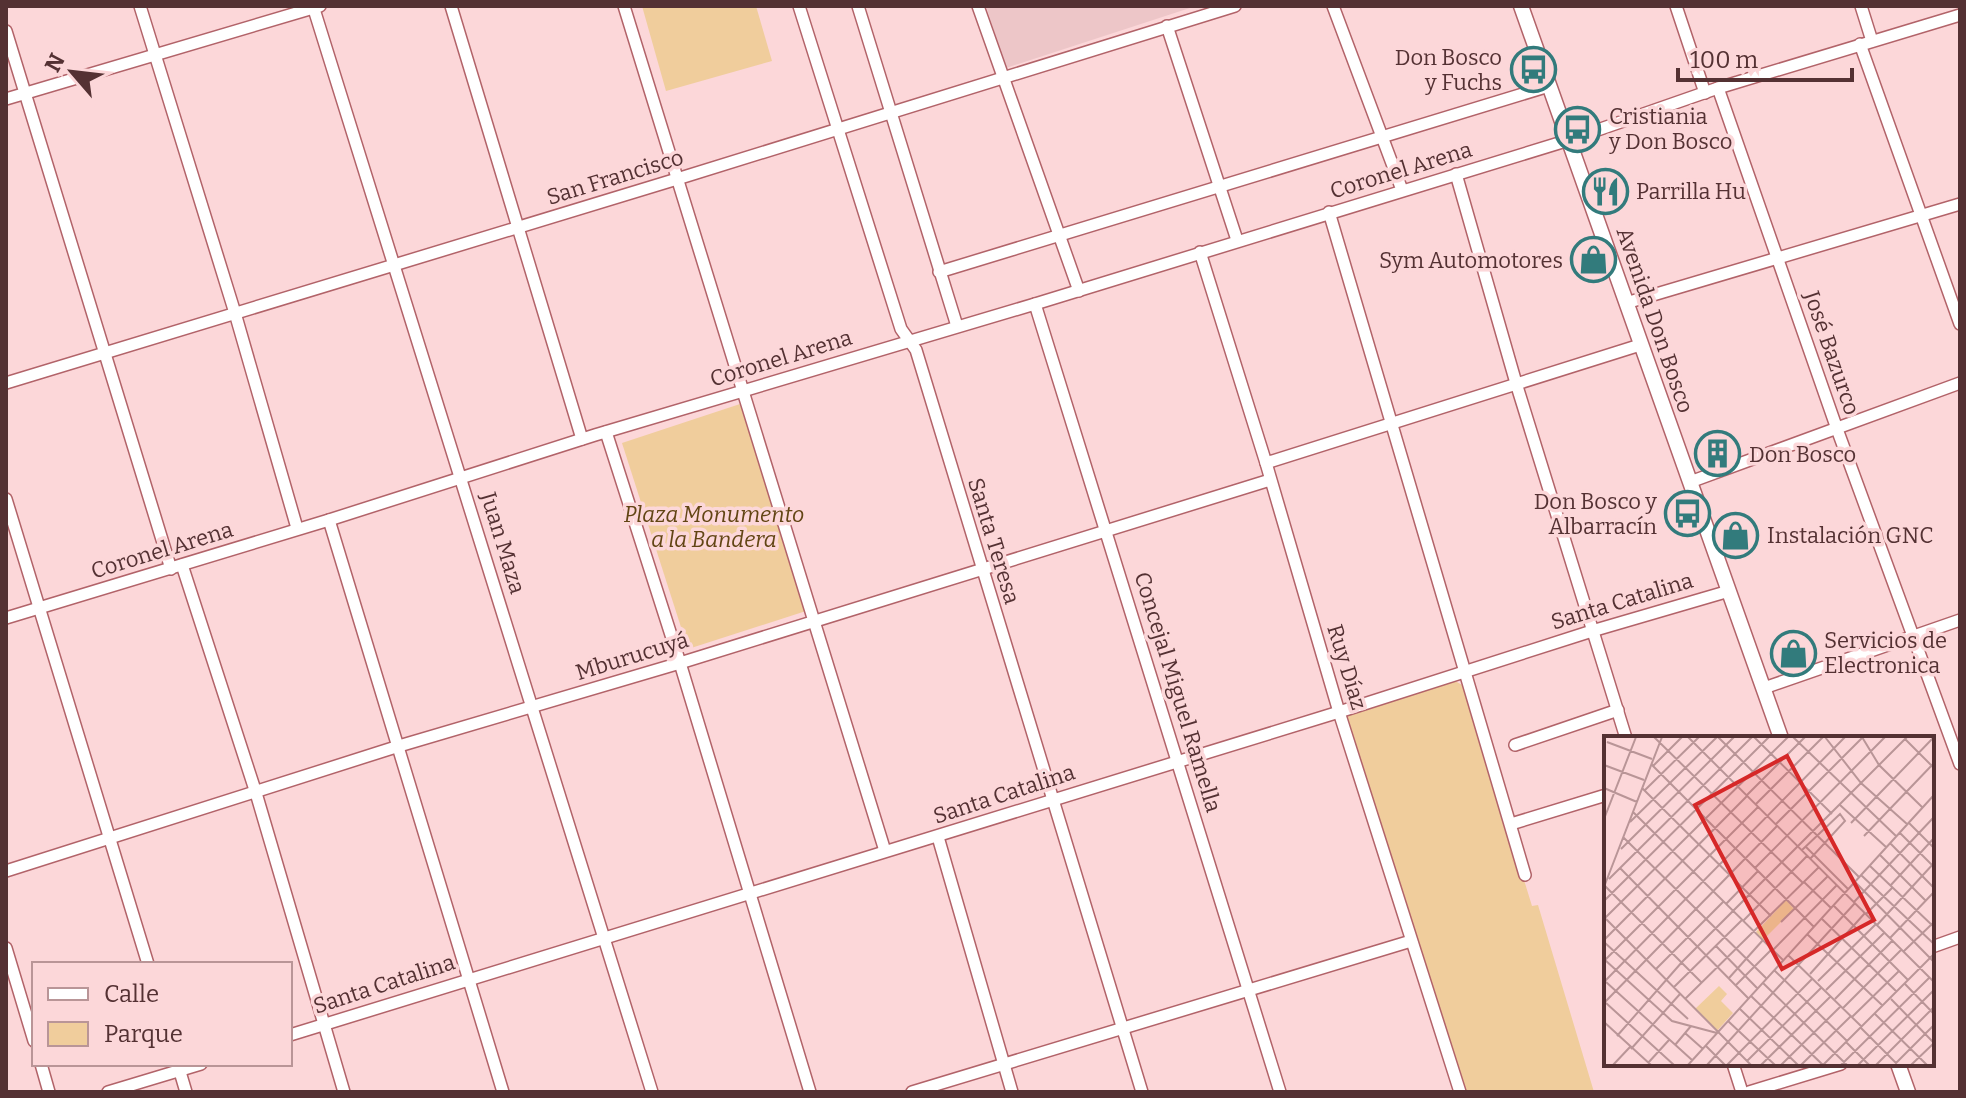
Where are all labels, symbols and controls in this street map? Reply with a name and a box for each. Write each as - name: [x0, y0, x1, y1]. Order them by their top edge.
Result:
- north arrow: [32, 32, 112, 112]
- scale bar: [1678, 32, 1852, 82]
- place label: Don Bosco y Fuchs: [1395, 44, 1502, 96]
- bus stop icon: Don Bosco y Fuchs: [1509, 46, 1557, 94]
- text: 100 m: [1690, 46, 1758, 74]
- text: N: [39, 49, 71, 77]
- place label: Cristiania y Don Bosco: [1608, 103, 1732, 155]
- bus stop icon: Cristiania y Don Bosco: [1554, 105, 1602, 153]
- street label: Coronel Arena: [1327, 136, 1475, 204]
- street label: San Francisco: [543, 143, 687, 211]
- restaurant icon: Parrilla Hu: [1581, 167, 1629, 215]
- place label: Parrilla Hu: [1636, 178, 1746, 205]
- street label: Avenida Don Bosco: [1611, 224, 1699, 416]
- shop icon: Sym Automotores: [1570, 236, 1618, 284]
- place label: Sym Automotores: [1379, 247, 1563, 274]
- street label: José Bazurco: [1798, 287, 1866, 419]
- street label: Coronel Arena: [707, 324, 855, 392]
- building icon: Don Bosco: [1694, 430, 1742, 478]
- place label: Don Bosco: [1749, 441, 1856, 468]
- street label: Santa Teresa: [962, 475, 1026, 607]
- street label: Juan Maza: [474, 488, 531, 597]
- place label: Don Bosco y Albarracín: [1534, 488, 1657, 540]
- bus stop icon: Don Bosco y Albarracín: [1664, 490, 1712, 538]
- park label: Plaza Monumento a la Bandera: [624, 501, 804, 553]
- shop icon: Instalación GNC: [1712, 511, 1760, 559]
- street label: Coronel Arena: [88, 516, 236, 584]
- place label: Instalación GNC: [1767, 522, 1933, 549]
- street label: Santa Catalina: [1548, 567, 1696, 635]
- street label: Concejal Miguel Ramella: [1129, 569, 1227, 815]
- street label: Ruy Díaz: [1321, 621, 1373, 713]
- street label: Mburucuyá: [572, 626, 692, 686]
- place label: Servicios de Electronica: [1824, 627, 1947, 679]
- shop icon: Servicios de Electronica: [1769, 629, 1817, 677]
- inset map: [1604, 736, 1934, 1066]
- street label: Santa Catalina: [930, 758, 1078, 830]
- street label: Santa Catalina: [310, 948, 458, 1020]
- legend: [32, 962, 292, 1066]
- text: Calle: [104, 980, 159, 1008]
- text: Parque: [104, 1020, 183, 1048]

